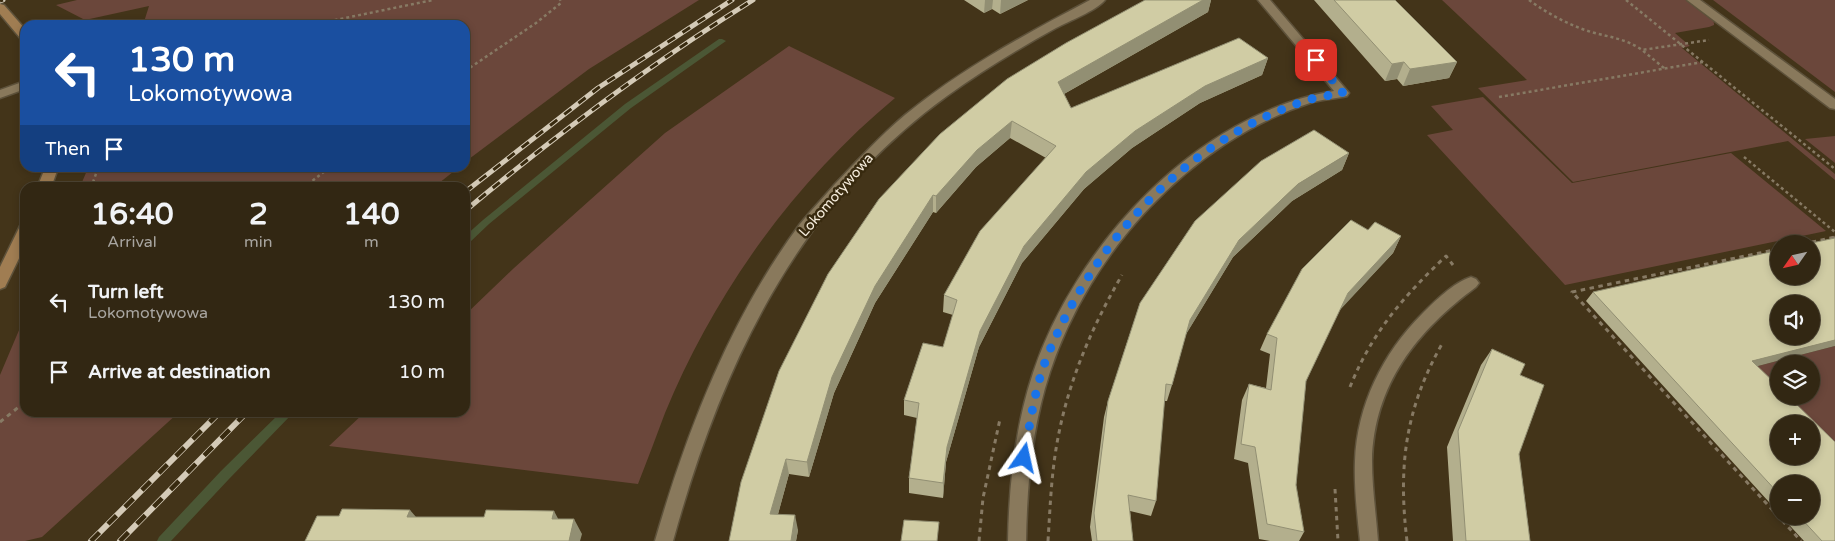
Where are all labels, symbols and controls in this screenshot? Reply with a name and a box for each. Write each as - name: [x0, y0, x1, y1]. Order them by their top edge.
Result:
- text: 130 m: [128, 39, 235, 81]
- pin: [1295, 39, 1337, 81]
- icon: left: [45, 40, 110, 105]
- icon: arrive: [1302, 46, 1330, 74]
- text: Lokomotywowa: [128, 81, 293, 107]
- icon: arrive: [100, 135, 128, 163]
- text: Then: [45, 138, 90, 160]
- street label: Lokomotywowa: [795, 150, 877, 240]
- text: 16:40: [90, 196, 174, 233]
- text: 2: [249, 196, 268, 233]
- text: 140: [343, 196, 400, 233]
- text: Arrival: [107, 232, 157, 252]
- text: min: [244, 232, 273, 252]
- text: m: [364, 232, 379, 252]
- north arrow: [1770, 235, 1820, 285]
- map controls: [1770, 235, 1820, 525]
- text: Turn left: [88, 281, 164, 303]
- icon: left: [45, 288, 73, 316]
- text: 130 m: [387, 291, 445, 313]
- button: sound: [1770, 295, 1820, 345]
- text: Lokomotywowa: [88, 303, 208, 323]
- button: layers: [1770, 355, 1820, 405]
- icon: arrive: [45, 358, 73, 386]
- text: Arrive at destination: [88, 361, 271, 383]
- text: 10 m: [399, 361, 445, 383]
- button: +: [1770, 415, 1820, 465]
- position arrow: [997, 431, 1049, 483]
- button: −: [1770, 475, 1820, 525]

